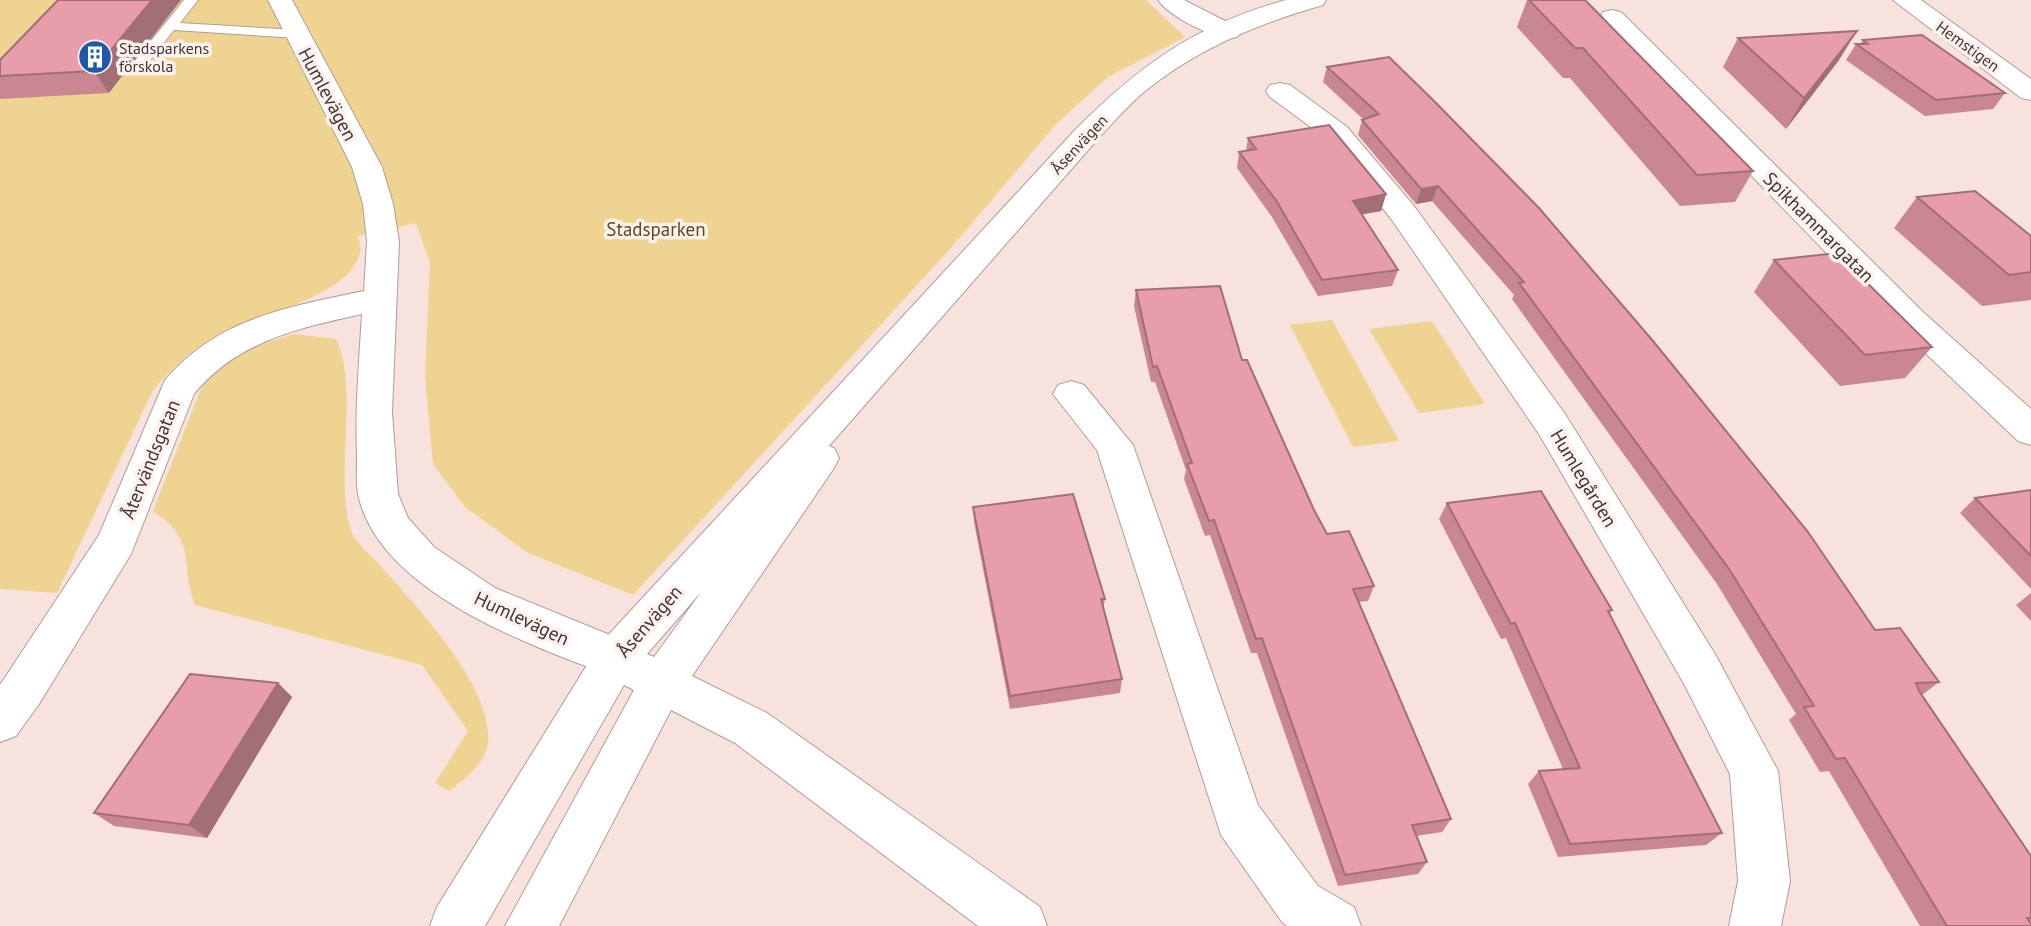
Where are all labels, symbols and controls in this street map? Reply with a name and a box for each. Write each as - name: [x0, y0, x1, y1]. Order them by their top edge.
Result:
- street label: Hemstigen: [1932, 16, 2004, 76]
- building icon: Stadsparkens förskola: [76, 38, 114, 76]
- place label: Stadsparkens förskola: [119, 38, 210, 76]
- street label: Humlevägen: [293, 43, 363, 145]
- street label: Åsenvägen: [1046, 110, 1112, 178]
- street label: Spikhammargatan: [1759, 167, 1879, 287]
- park label: Stadsparken: [606, 217, 706, 241]
- street label: Återvändsgatan: [115, 396, 185, 522]
- street label: Humlegården: [1545, 425, 1623, 531]
- street label: Åsenvägen: [611, 580, 687, 662]
- street label: Humlevägen: [471, 586, 573, 650]

